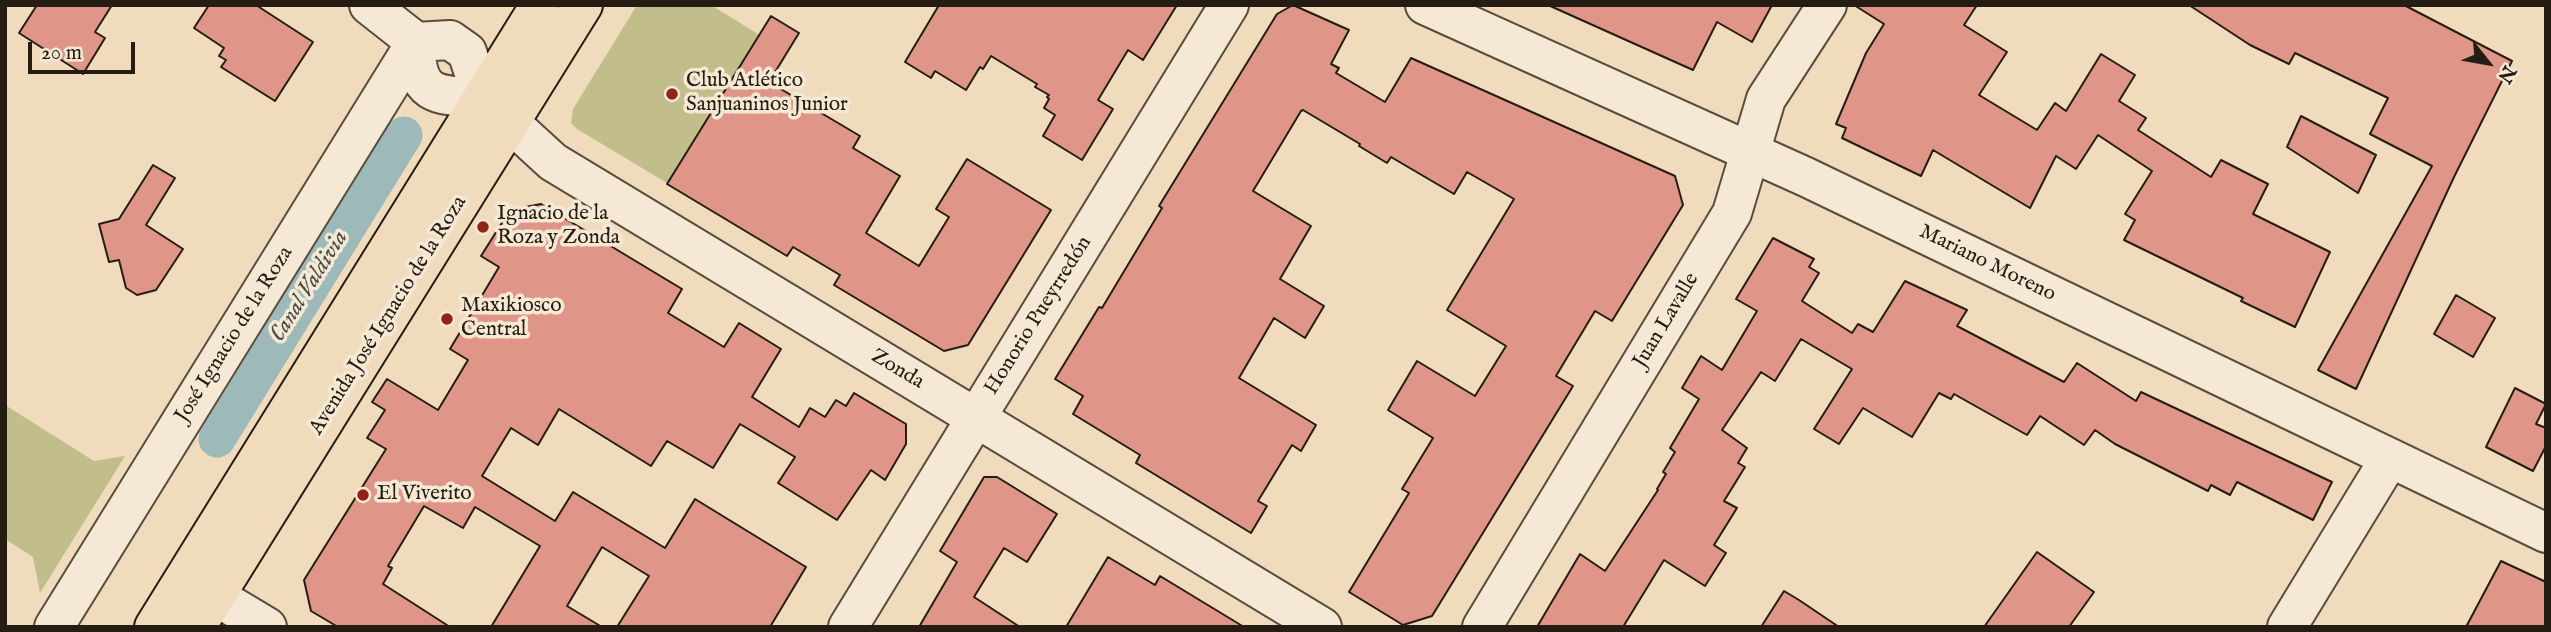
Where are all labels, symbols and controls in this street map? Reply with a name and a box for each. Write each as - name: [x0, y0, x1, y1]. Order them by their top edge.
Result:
- scale bar: [32, 28, 138, 72]
- north arrow: [2453, 28, 2523, 98]
- text: 20 m: [41, 40, 82, 67]
- text: N: [2491, 61, 2521, 87]
- place label: Club Atlético Sanjuaninos Junior: [686, 69, 848, 119]
- marker: Club Atlético Sanjuaninos Junior: [664, 86, 680, 102]
- street label: Avenida José Ignacio de la Roza: [305, 192, 473, 440]
- place label: Ignacio de la Roza y Zonda: [497, 202, 620, 252]
- marker: Ignacio de la Roza y Zonda: [475, 219, 491, 235]
- street label: Mariano Moreno: [1915, 220, 2059, 308]
- water label: Canal Valdivia: [265, 226, 355, 348]
- street label: Honorio Pueyrredón: [980, 232, 1098, 400]
- street label: José Ignacio de la Roza: [171, 242, 299, 428]
- street label: Juan Lavalle: [1629, 269, 1705, 373]
- place label: Maxikiosco Central: [461, 294, 561, 344]
- marker: Maxikiosco Central: [439, 311, 455, 327]
- street label: Zonda: [866, 344, 928, 396]
- place label: El Viverito: [377, 482, 472, 508]
- marker: El Viverito: [355, 487, 371, 503]

